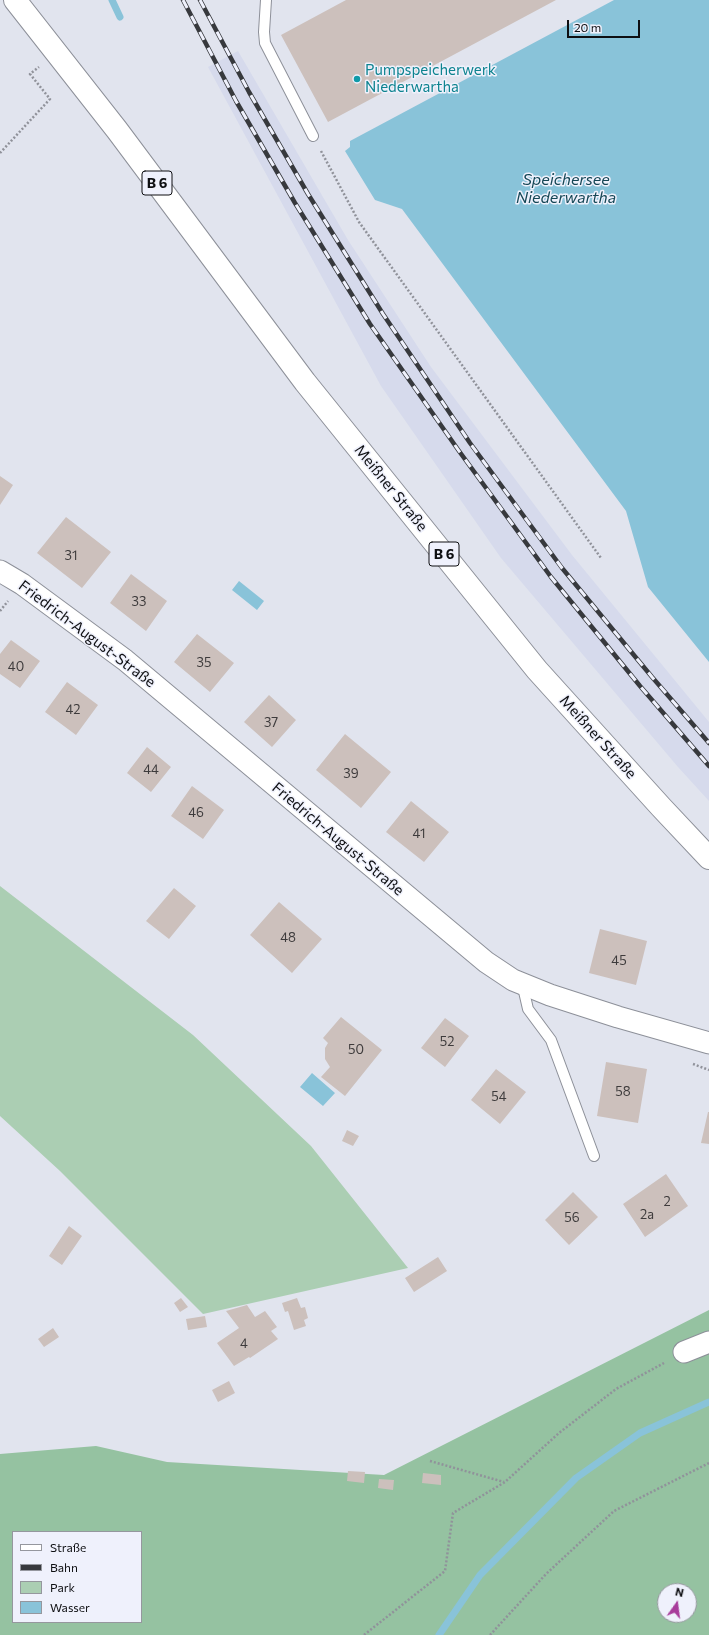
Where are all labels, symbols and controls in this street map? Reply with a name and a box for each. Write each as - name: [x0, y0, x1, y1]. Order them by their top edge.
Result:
- scale bar: [569, 12, 642, 38]
- text: 20 m: [574, 20, 601, 34]
- place label: Pumpspeicherwerk Niederwartha: [365, 61, 496, 96]
- marker: Pumpspeicherwerk Niederwartha: [352, 74, 362, 84]
- water label: Speichersee Niederwartha: [516, 170, 616, 208]
- road number: B 6: [142, 171, 172, 195]
- street label: Meißner Straße: [351, 441, 431, 535]
- road number: B 6: [429, 542, 459, 566]
- house number: 31: [65, 548, 77, 564]
- street label: Friedrich-August-Straße: [15, 577, 159, 691]
- house number: 33: [132, 594, 146, 610]
- house number: 35: [197, 655, 211, 671]
- house number: 40: [8, 659, 24, 675]
- street label: Meißner Straße: [556, 692, 640, 782]
- house number: 42: [66, 702, 80, 718]
- house number: 37: [264, 715, 278, 731]
- house number: 44: [143, 762, 159, 778]
- house number: 39: [343, 766, 359, 782]
- street label: Friedrich-August-Straße: [268, 779, 408, 899]
- house number: 46: [188, 805, 204, 821]
- house number: 41: [413, 826, 425, 842]
- house number: 48: [280, 930, 296, 946]
- house number: 45: [611, 953, 627, 969]
- house number: 52: [440, 1034, 454, 1050]
- house number: 50: [348, 1042, 364, 1058]
- house number: 58: [615, 1084, 631, 1100]
- house number: 54: [491, 1089, 507, 1105]
- house number: 2: [663, 1194, 671, 1210]
- house number: 2a: [640, 1207, 654, 1223]
- house number: 56: [564, 1210, 580, 1226]
- house number: 4: [240, 1336, 248, 1352]
- legend: [12, 1531, 142, 1623]
- text: Straße: [50, 1540, 86, 1554]
- text: Bahn: [50, 1560, 78, 1574]
- text: Park: [50, 1580, 75, 1594]
- north arrow: [657, 1583, 697, 1623]
- text: N: [674, 1585, 685, 1599]
- text: Wasser: [50, 1600, 90, 1614]

